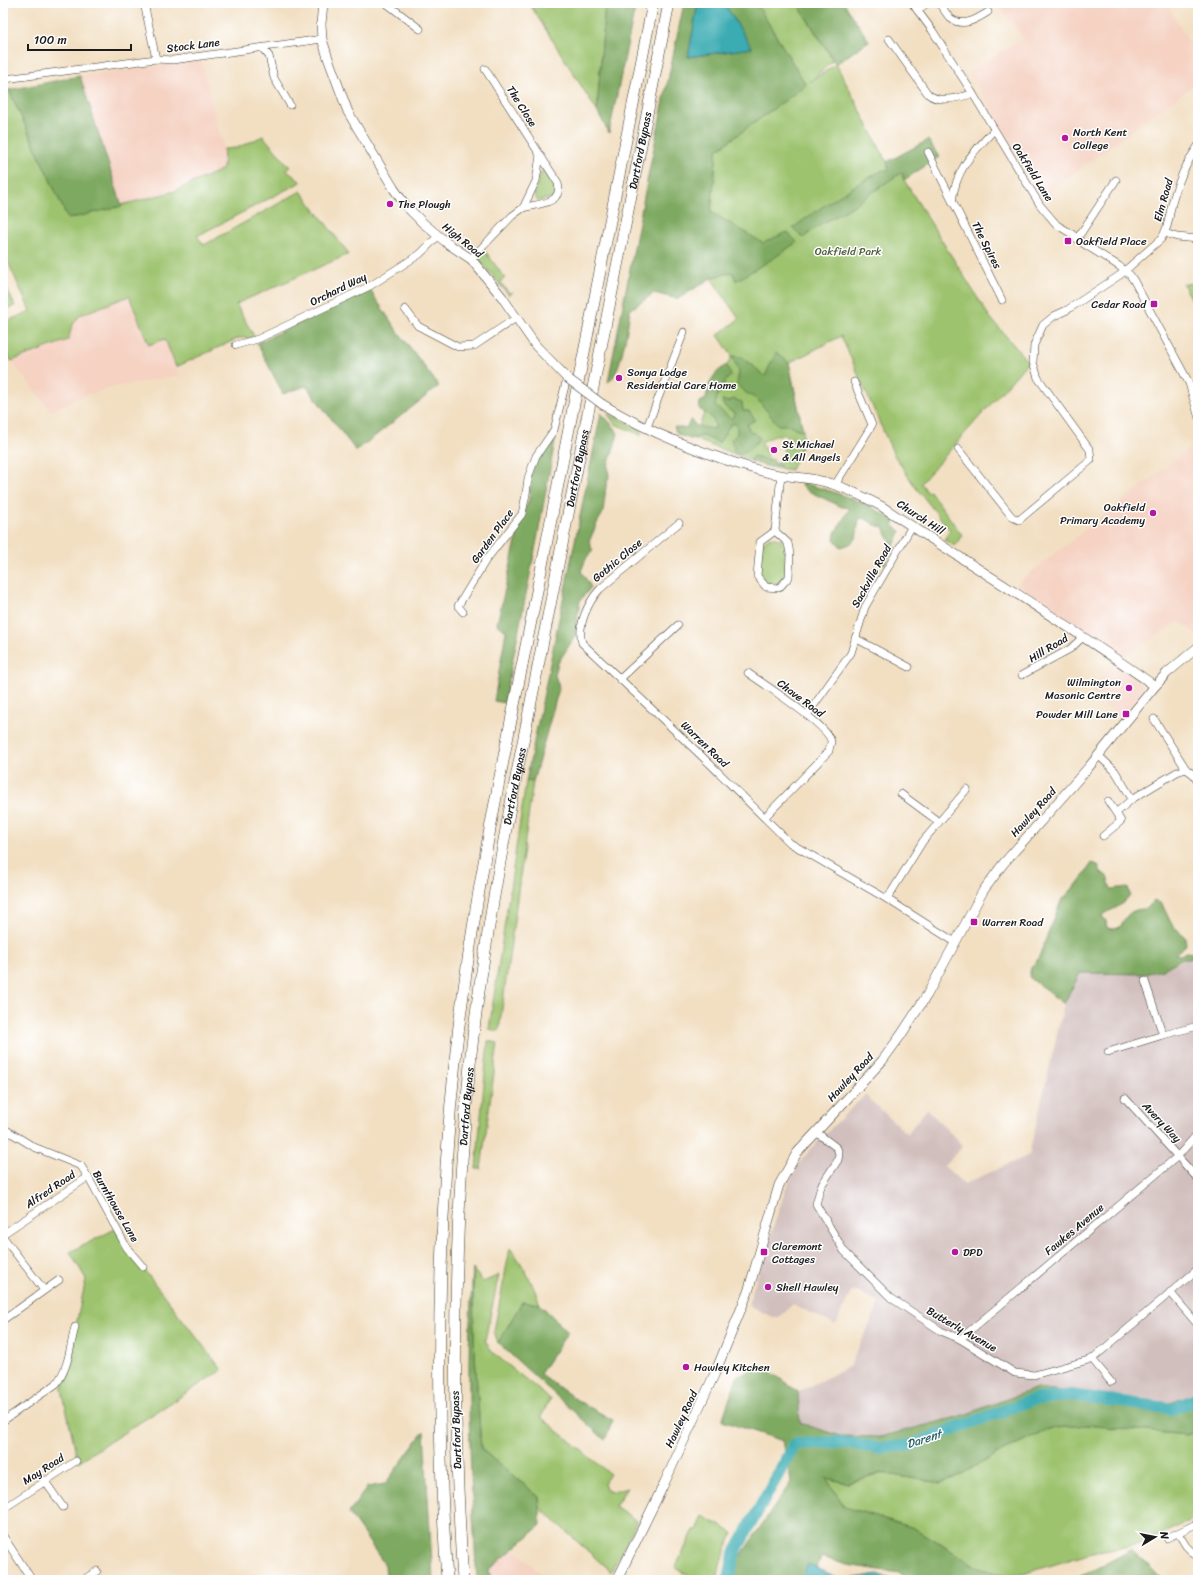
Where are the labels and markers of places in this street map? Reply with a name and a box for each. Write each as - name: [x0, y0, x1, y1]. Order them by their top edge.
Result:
- place label: North Kent College: [1073, 123, 1127, 155]
- marker: North Kent College: [1060, 133, 1070, 143]
- place label: The Plough: [398, 195, 451, 214]
- marker: The Plough: [385, 199, 395, 209]
- place label: Oakfield Place: [1076, 232, 1147, 251]
- marker: Oakfield Place: [1063, 236, 1073, 246]
- place label: Cedar Road: [1091, 295, 1147, 314]
- marker: Cedar Road: [1149, 299, 1159, 309]
- place label: Sonya Lodge Residential Care Home: [627, 363, 737, 395]
- marker: Sonya Lodge Residential Care Home: [614, 373, 624, 383]
- place label: St Michael & All Angels: [782, 435, 841, 467]
- marker: St Michael & All Angels: [769, 445, 779, 455]
- place label: Oakfield Primary Academy: [1060, 498, 1146, 530]
- marker: Oakfield Primary Academy: [1148, 508, 1158, 518]
- place label: Wilmington Masonic Centre: [1045, 673, 1121, 705]
- marker: Wilmington Masonic Centre: [1124, 683, 1134, 693]
- place label: Powder Mill Lane: [1036, 705, 1118, 724]
- marker: Powder Mill Lane: [1121, 709, 1131, 719]
- place label: Warren Road: [982, 913, 1044, 932]
- marker: Warren Road: [969, 917, 979, 927]
- place label: Claremont Cottages: [772, 1237, 823, 1269]
- place label: DPD: [963, 1243, 983, 1262]
- marker: Claremont Cottages: [759, 1247, 769, 1257]
- marker: DPD: [950, 1247, 960, 1257]
- place label: Shell Hawley: [776, 1278, 839, 1297]
- marker: Shell Hawley: [763, 1282, 773, 1292]
- place label: Hawley Kitchen: [694, 1358, 770, 1377]
- marker: Hawley Kitchen: [681, 1362, 691, 1372]

